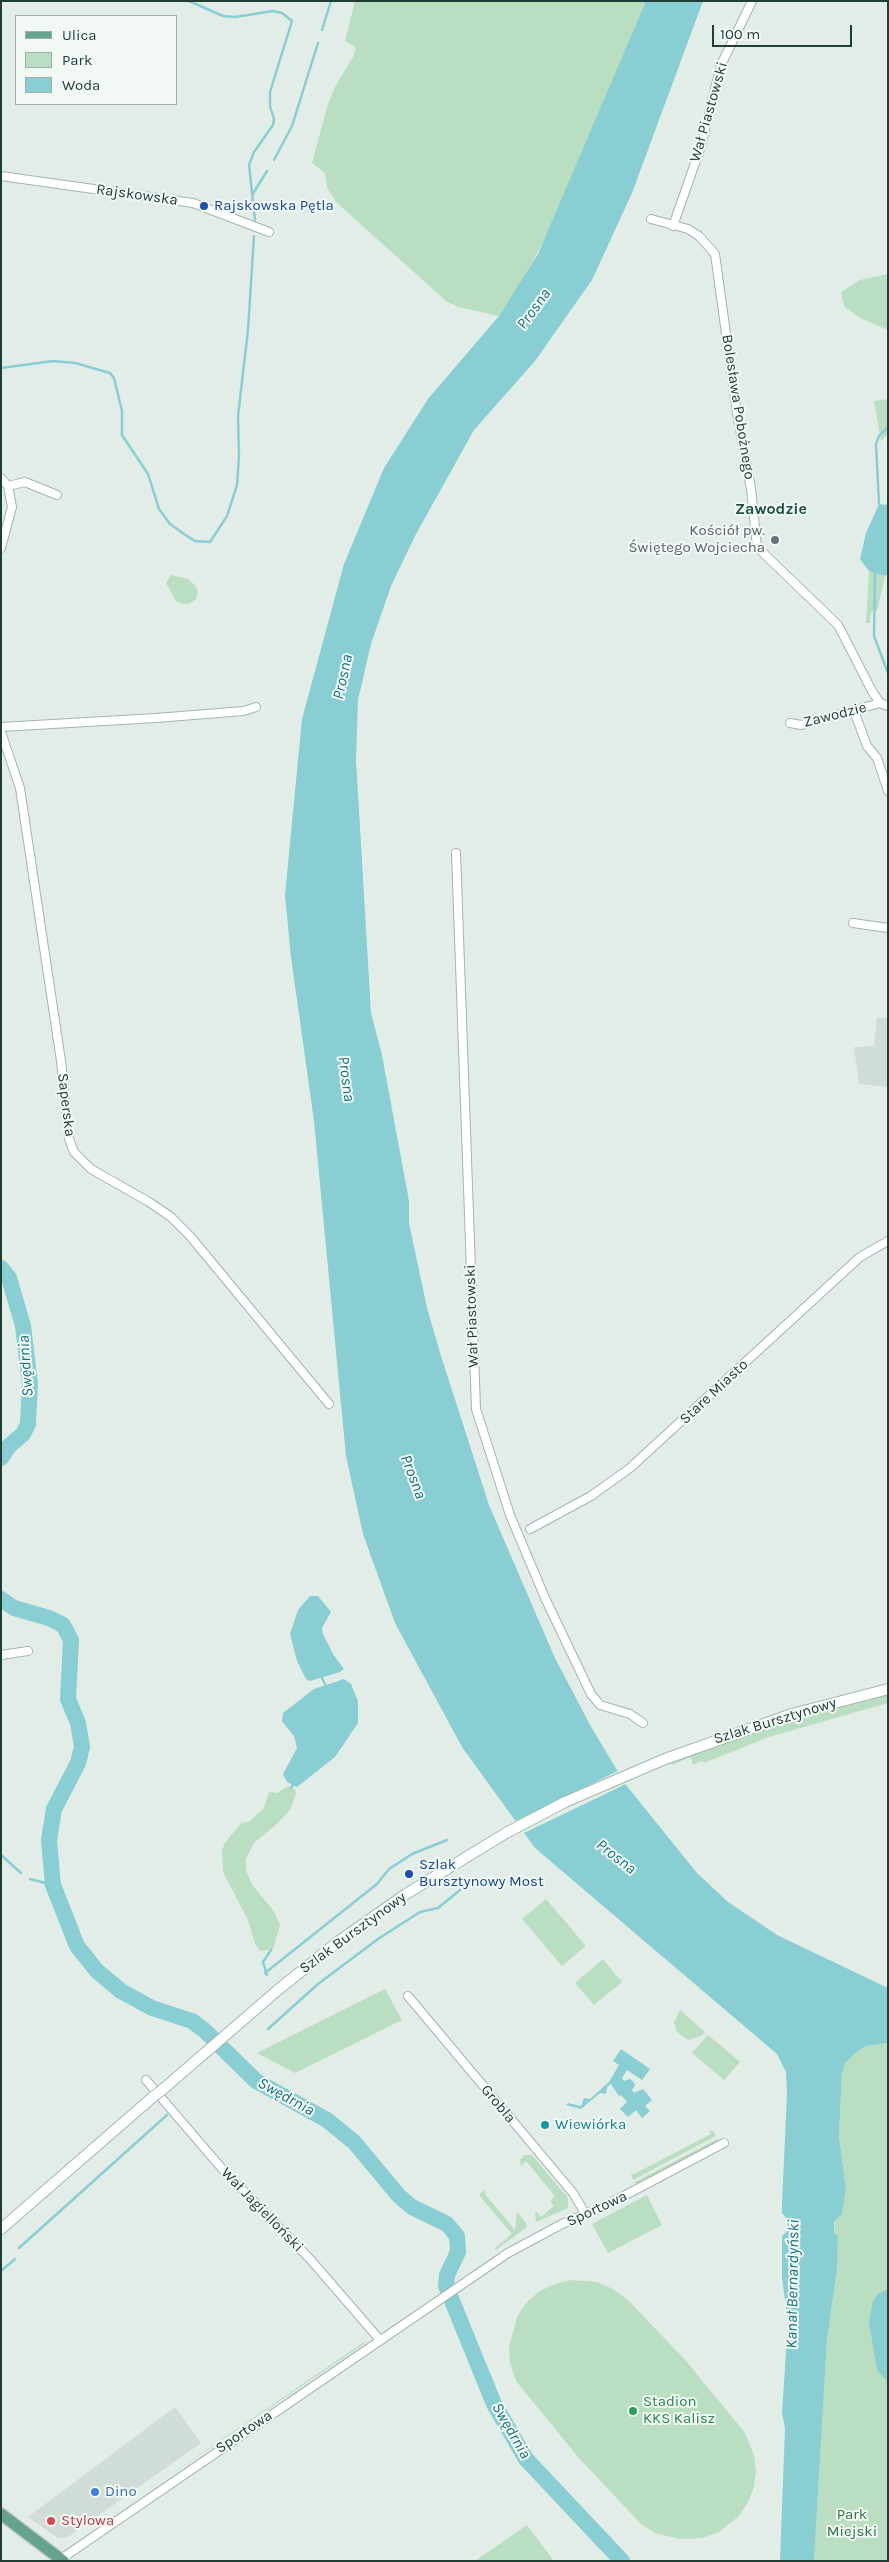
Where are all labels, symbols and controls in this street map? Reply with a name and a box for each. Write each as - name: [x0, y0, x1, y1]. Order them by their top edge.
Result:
- legend: [15, 15, 178, 105]
- scale bar: [714, 15, 854, 47]
- text: 100 m: [720, 25, 760, 43]
- text: Ulica: [62, 26, 96, 44]
- text: Park: [62, 51, 92, 69]
- street label: Wał Piastowski: [686, 60, 732, 164]
- text: Woda: [62, 76, 100, 94]
- street label: Rajskowska: [95, 180, 179, 210]
- place label: Rajskowska Pętla: [214, 197, 334, 215]
- marker: Rajskowska Pętla: [198, 200, 210, 212]
- water label: Prosna: [513, 285, 555, 333]
- street label: Bolesława Pobożnego: [718, 333, 758, 481]
- district label: Zawodzie: [735, 499, 807, 519]
- place label: Kościół pw. Świętego Wojciecha: [629, 522, 765, 557]
- marker: Kościół pw. Świętego Wojciecha: [769, 534, 781, 546]
- water label: Prosna: [329, 653, 357, 701]
- street label: Zawodzie: [802, 698, 868, 732]
- water label: Prosna: [333, 1055, 359, 1103]
- street label: Saperska: [53, 1072, 79, 1138]
- street label: Wał Piastowski: [461, 1264, 483, 1368]
- water label: Swędrnia: [14, 1335, 38, 1397]
- street label: Stare Miasto: [676, 1356, 752, 1428]
- water label: Prosna: [396, 1452, 430, 1502]
- street label: Szlak Bursztynowy: [712, 1694, 838, 1748]
- water label: Prosna: [592, 1835, 640, 1879]
- place label: Szlak Bursztynowy Most: [419, 1856, 544, 1891]
- marker: Szlak Bursztynowy Most: [403, 1868, 415, 1880]
- street label: Szlak Bursztynowy: [296, 1888, 410, 1978]
- water label: Swędrnia: [254, 2074, 318, 2120]
- street label: Grobla: [477, 2081, 519, 2127]
- place label: Wiewiórka: [555, 2116, 626, 2134]
- marker: Wiewiórka: [539, 2119, 551, 2131]
- street label: Wał Jagielloński: [217, 2164, 307, 2256]
- street label: Sportowa: [564, 2187, 630, 2231]
- water label: Kanał Bernardyński: [782, 2219, 804, 2349]
- place label: Stadion KKS Kalisz: [643, 2393, 715, 2428]
- water label: Swędrnia: [487, 2400, 535, 2462]
- marker: Stadion KKS Kalisz: [627, 2405, 639, 2417]
- street label: Sportowa: [212, 2407, 276, 2457]
- place label: Dino: [105, 2483, 137, 2501]
- marker: Dino: [89, 2486, 101, 2498]
- park label: Park Miejski: [827, 2506, 877, 2541]
- place label: Stylowa: [61, 2512, 114, 2530]
- marker: Stylowa: [45, 2515, 57, 2527]

